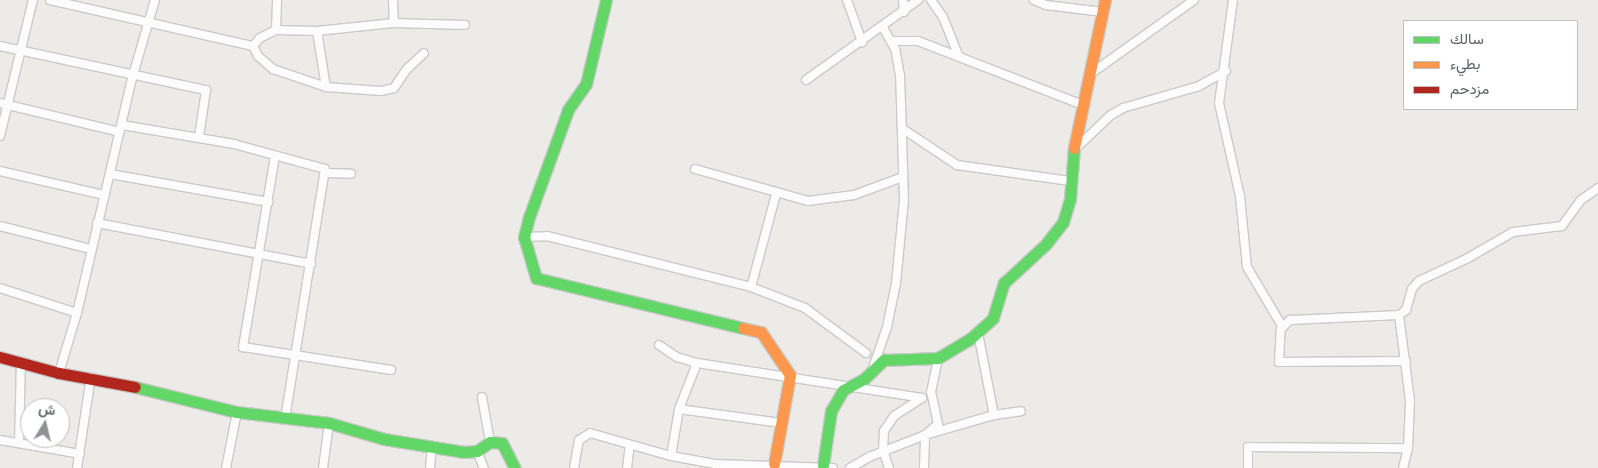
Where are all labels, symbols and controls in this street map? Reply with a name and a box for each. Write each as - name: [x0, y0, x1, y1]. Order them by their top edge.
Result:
- legend: [1403, 20, 1578, 110]
- text: سالك: [1450, 28, 1484, 49]
- text: بطيء: [1450, 53, 1480, 74]
- text: مزدحم: [1450, 78, 1489, 99]
- north arrow: [20, 398, 70, 448]
- text: ش: [37, 398, 57, 420]

